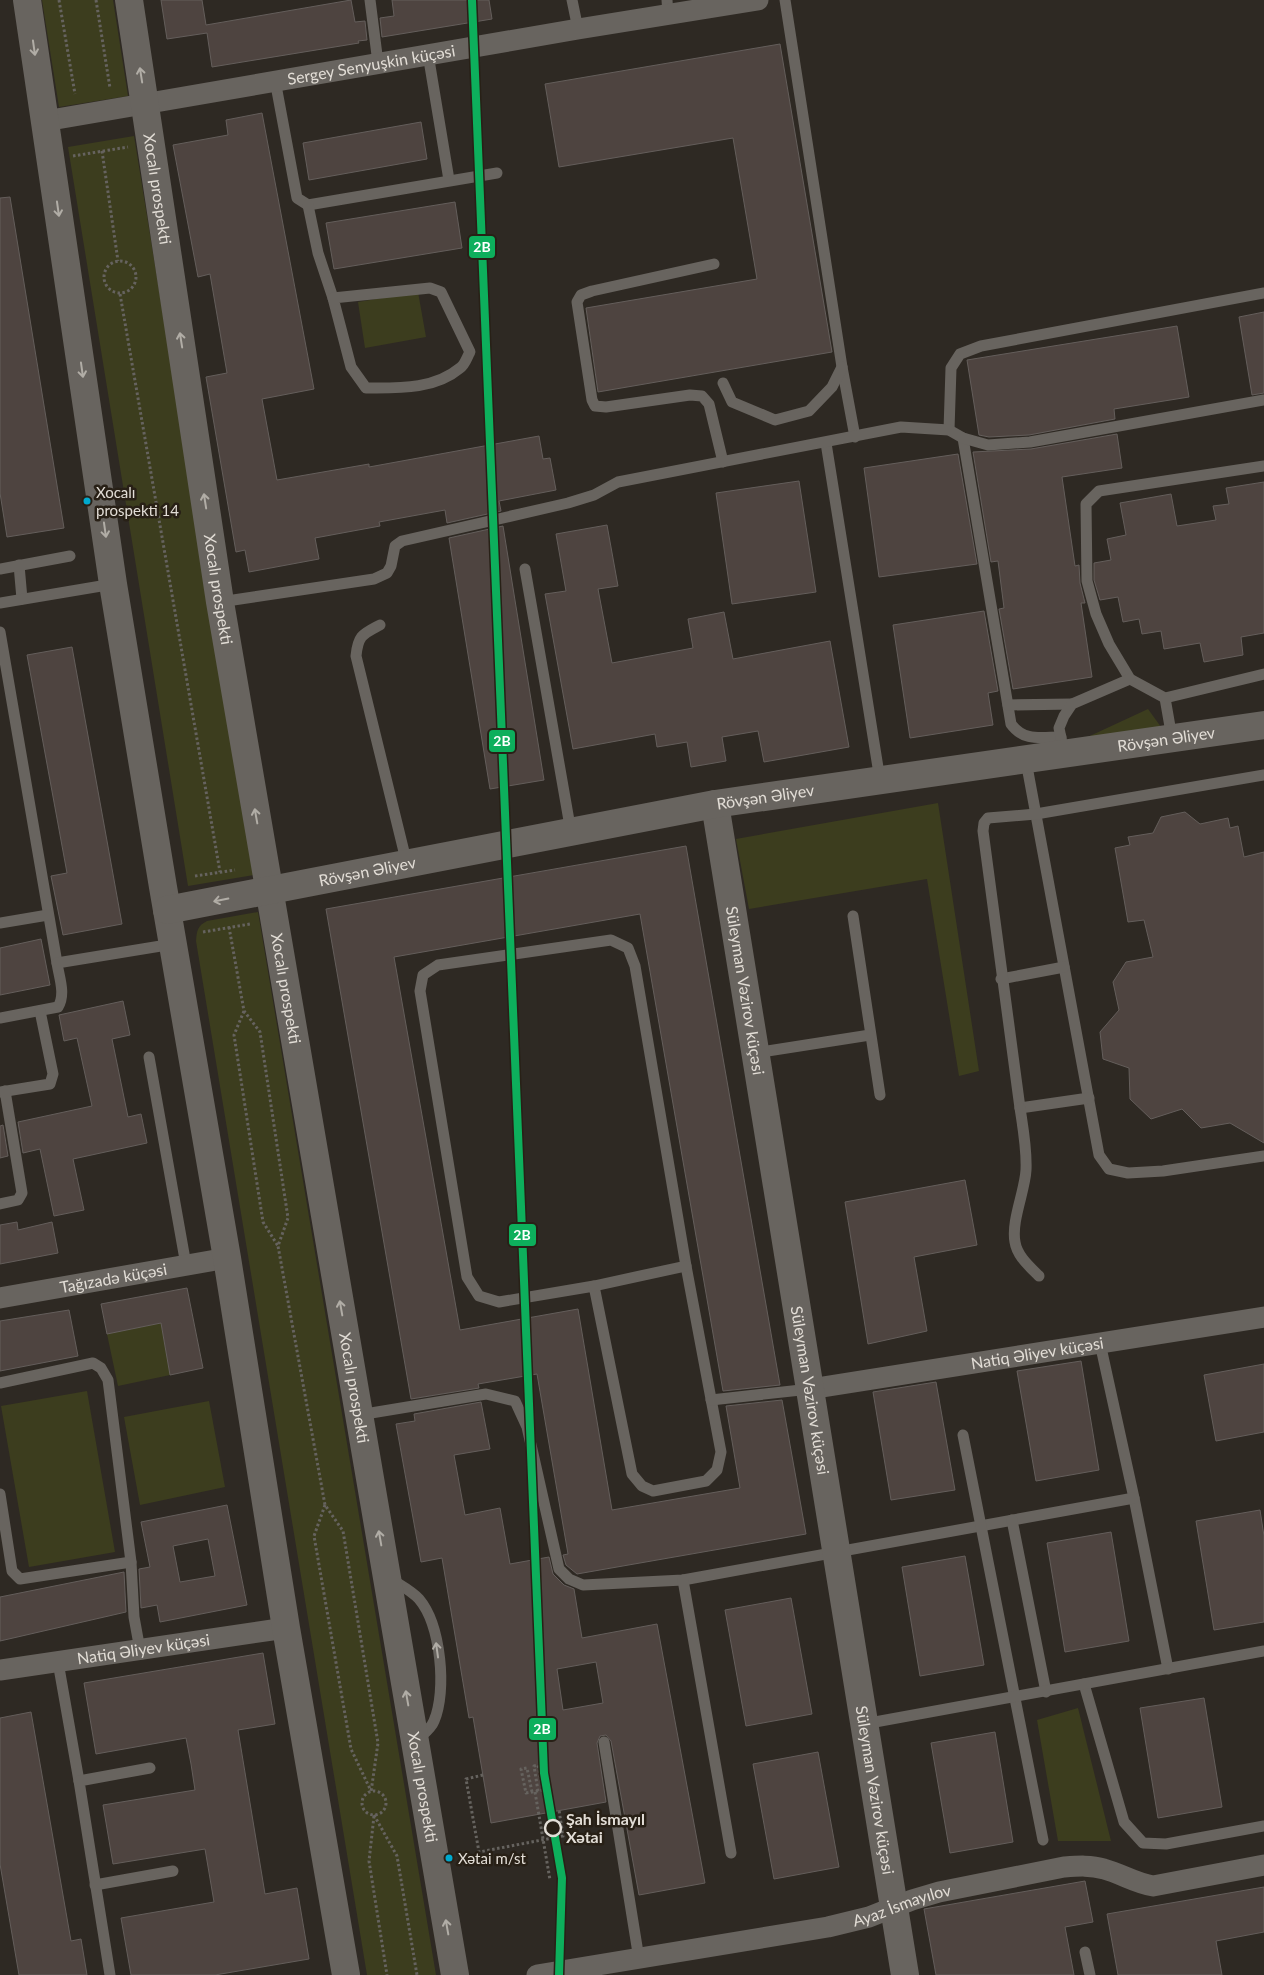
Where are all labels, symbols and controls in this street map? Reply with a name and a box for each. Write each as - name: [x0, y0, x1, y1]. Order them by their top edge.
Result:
- one-way arrow: [29, 40, 39, 56]
- street label: Sergey Senyuşkin küçəsi: [286, 40, 457, 88]
- one-way arrow: [135, 68, 145, 84]
- street label: Xocalı prospekti: [140, 132, 176, 246]
- one-way arrow: [53, 201, 63, 217]
- line badge: 2B: [468, 235, 496, 259]
- text: 2B: [473, 238, 491, 255]
- one-way arrow: [175, 332, 185, 348]
- one-way arrow: [77, 361, 87, 377]
- place label: Xocalı prospekti 14: [96, 483, 179, 519]
- one-way arrow: [199, 493, 209, 509]
- marker: Xocalı prospekti 14: [82, 496, 92, 506]
- one-way arrow: [100, 522, 110, 538]
- street label: Xocalı prospekti: [201, 532, 237, 646]
- street label: Rövşən Əliyev: [1116, 722, 1217, 755]
- line badge: 2B: [488, 729, 516, 753]
- text: 2B: [493, 732, 511, 749]
- street label: Rövşən Əliyev: [715, 780, 816, 813]
- one-way arrow: [251, 809, 261, 825]
- street label: Rövşən Əliyev: [317, 852, 418, 889]
- one-way arrow: [213, 895, 229, 905]
- street label: Süleyman Vəzirov küçəsi: [723, 905, 769, 1076]
- street label: Xocalı prospekti: [268, 932, 305, 1045]
- line badge: 2B: [508, 1223, 537, 1247]
- text: 2B: [513, 1226, 531, 1243]
- street label: Tağızadə küçəsi: [58, 1259, 168, 1296]
- one-way arrow: [335, 1301, 345, 1317]
- street label: Süleyman Vəzirov küçəsi: [788, 1304, 834, 1476]
- street label: Xocalı prospekti: [336, 1331, 374, 1444]
- street label: Natiq Əliyev küçəsi: [969, 1333, 1105, 1372]
- one-way arrow: [374, 1530, 384, 1546]
- street label: Natiq Əliyev küçəsi: [76, 1629, 211, 1668]
- one-way arrow: [432, 1642, 442, 1658]
- one-way arrow: [402, 1690, 412, 1706]
- street label: Süleyman Vəzirov küçəsi: [852, 1704, 899, 1876]
- line badge: 2B: [528, 1717, 557, 1741]
- text: 2B: [533, 1720, 551, 1737]
- street label: Xocalı prospekti: [404, 1730, 442, 1844]
- place label: Şah İsmayıl Xətai: [566, 1809, 645, 1846]
- marker: Şah İsmayıl Xətai: [544, 1819, 562, 1837]
- place label: Xətai m/st: [458, 1849, 526, 1867]
- marker: Xətai m/st: [444, 1853, 454, 1863]
- street label: Ayaz İsmayılov: [851, 1880, 953, 1930]
- one-way arrow: [441, 1919, 451, 1935]

